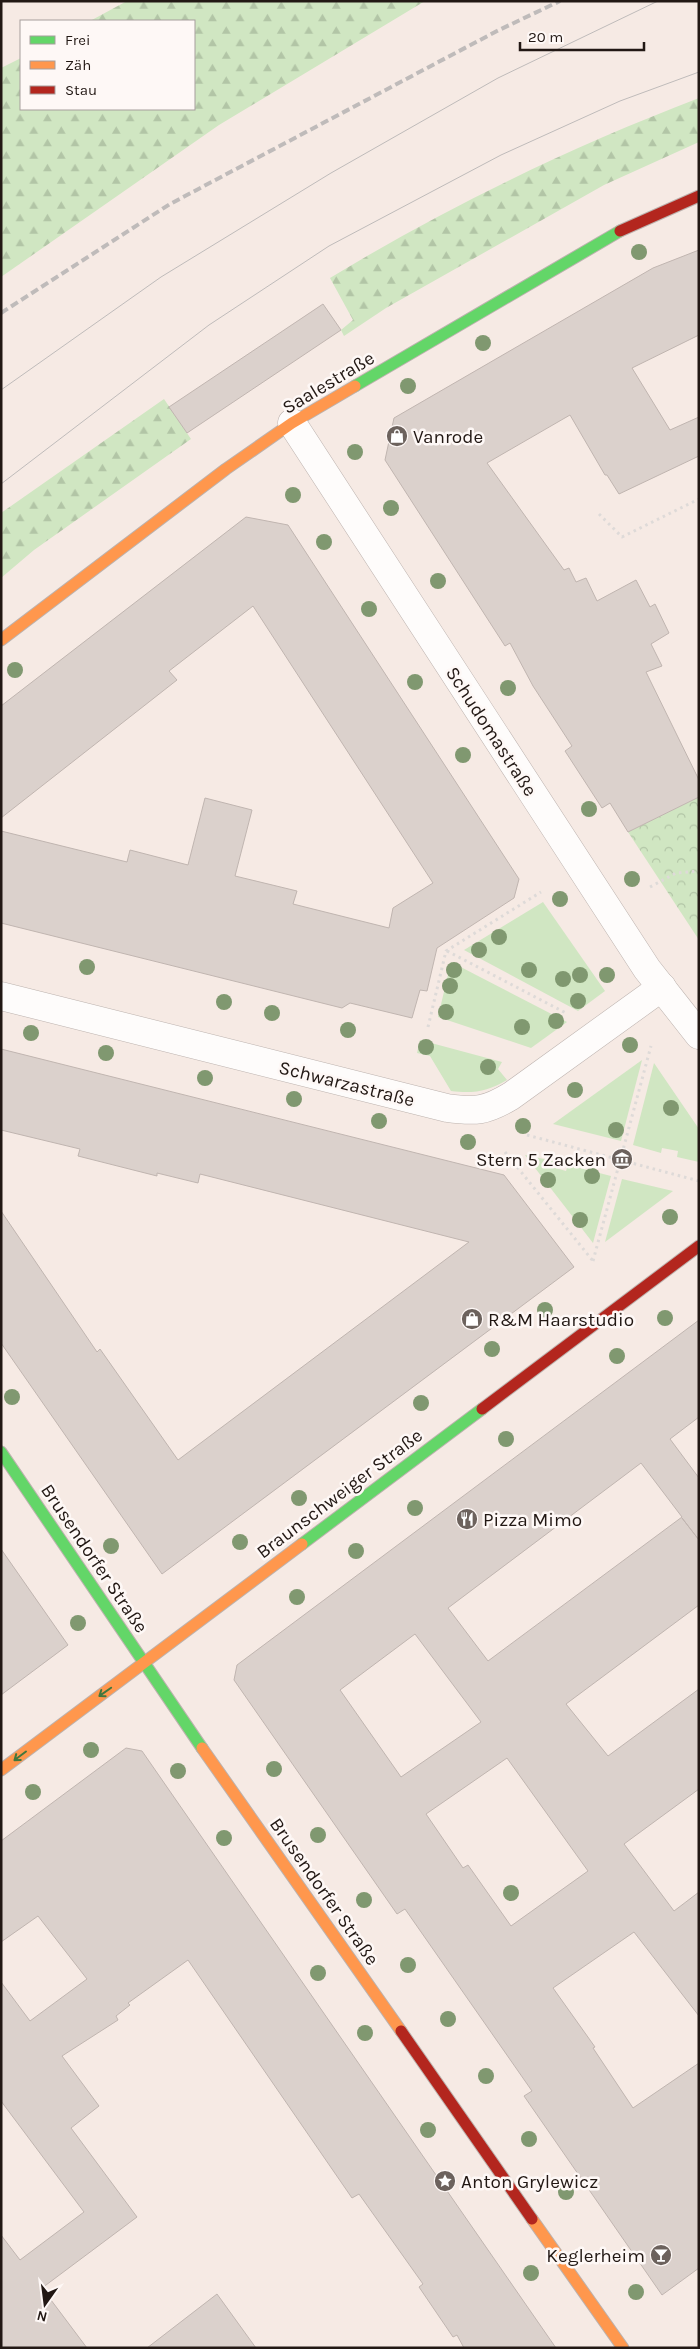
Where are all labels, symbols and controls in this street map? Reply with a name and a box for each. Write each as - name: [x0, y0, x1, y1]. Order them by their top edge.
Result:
- legend: [20, 20, 195, 110]
- scale bar: [520, 20, 644, 52]
- text: 20 m: [528, 28, 563, 46]
- text: Frei: [65, 31, 90, 49]
- text: Zäh: [65, 56, 91, 74]
- text: Stau: [65, 81, 97, 99]
- street label: Saalestraße: [279, 347, 378, 419]
- shop icon: Vanrode: [385, 424, 409, 448]
- place label: Vanrode: [413, 426, 483, 448]
- street label: Schudomastraße: [441, 663, 541, 800]
- street label: Schwarzastraße: [277, 1056, 417, 1111]
- museum icon: Stern 5 Zacken: [610, 1147, 634, 1171]
- place label: Stern 5 Zacken: [476, 1149, 606, 1171]
- shop icon: R&M Haarstudio: [460, 1307, 484, 1331]
- place label: R&M Haarstudio: [488, 1309, 634, 1331]
- street label: Braunschweiger Straße: [252, 1424, 427, 1563]
- street label: Brusendorfer Straße: [36, 1480, 152, 1637]
- restaurant icon: Pizza Mimo: [455, 1507, 479, 1531]
- place label: Pizza Mimo: [483, 1509, 582, 1531]
- one-way arrow: [98, 1687, 112, 1697]
- one-way arrow: [14, 1750, 27, 1761]
- street label: Brusendorfer Straße: [265, 1814, 383, 1970]
- place icon: Anton Grylewicz: [433, 2169, 457, 2193]
- place label: Anton Grylewicz: [461, 2171, 598, 2193]
- bar icon: Keglerheim: [649, 2243, 673, 2267]
- place label: Keglerheim: [546, 2245, 645, 2267]
- north arrow: [20, 2279, 70, 2329]
- text: N: [35, 2307, 49, 2326]

